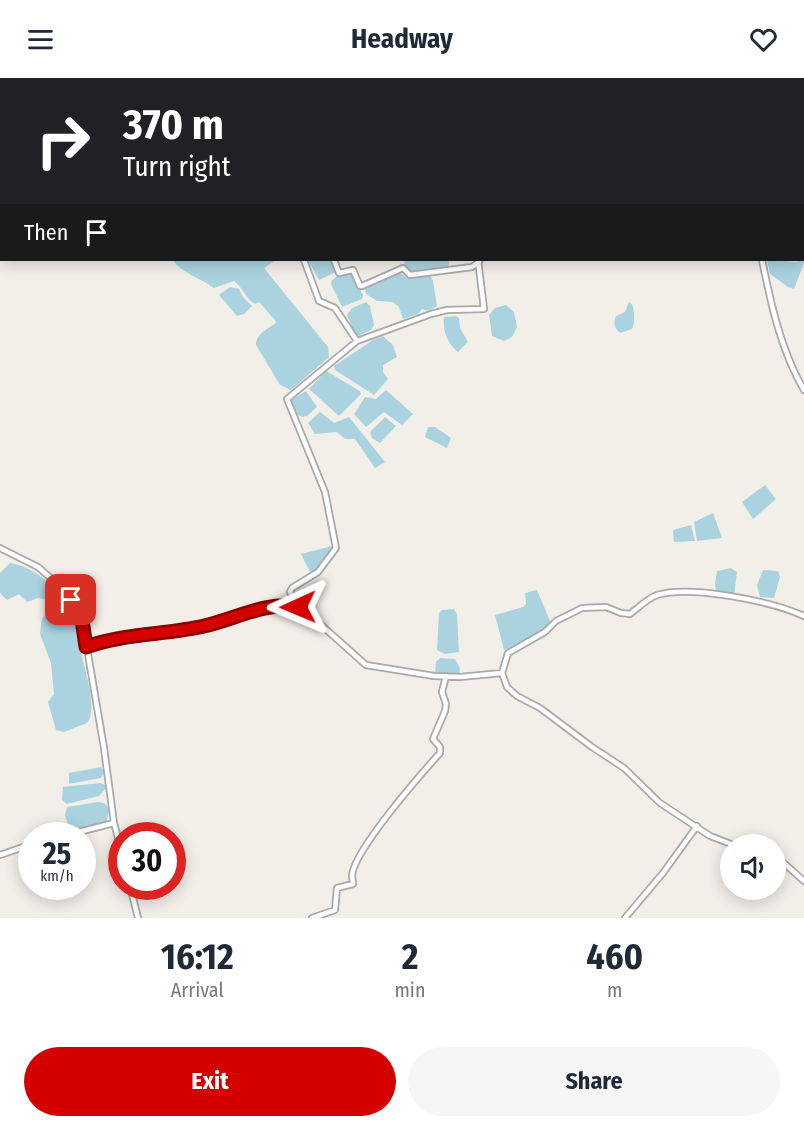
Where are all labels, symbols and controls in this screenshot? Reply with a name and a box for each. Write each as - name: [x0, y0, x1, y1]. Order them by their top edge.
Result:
- icon: menu: [24, 23, 57, 56]
- text: Headway: [351, 23, 453, 55]
- icon: heart: [747, 23, 780, 56]
- text: 370 m: [123, 100, 224, 150]
- icon: right: [24, 102, 102, 180]
- text: Turn right: [123, 151, 231, 183]
- icon: arrive: [80, 216, 113, 249]
- text: Then: [24, 219, 68, 246]
- pin: [45, 574, 96, 625]
- position arrow: [266, 575, 330, 639]
- icon: arrive: [54, 583, 87, 616]
- speed limit sign: 30: [108, 822, 186, 900]
- map controls: [720, 834, 786, 900]
- button: sound: [720, 834, 786, 900]
- text: 25: [43, 836, 71, 872]
- text: km/h: [40, 867, 74, 885]
- text: 16:12: [161, 935, 234, 979]
- text: 2: [402, 935, 418, 979]
- text: 460: [586, 935, 643, 979]
- text: Arrival: [171, 978, 224, 1002]
- text: min: [394, 978, 425, 1002]
- text: m: [607, 978, 622, 1002]
- button: Exit: [24, 1047, 396, 1116]
- button: Share: [408, 1047, 780, 1116]

